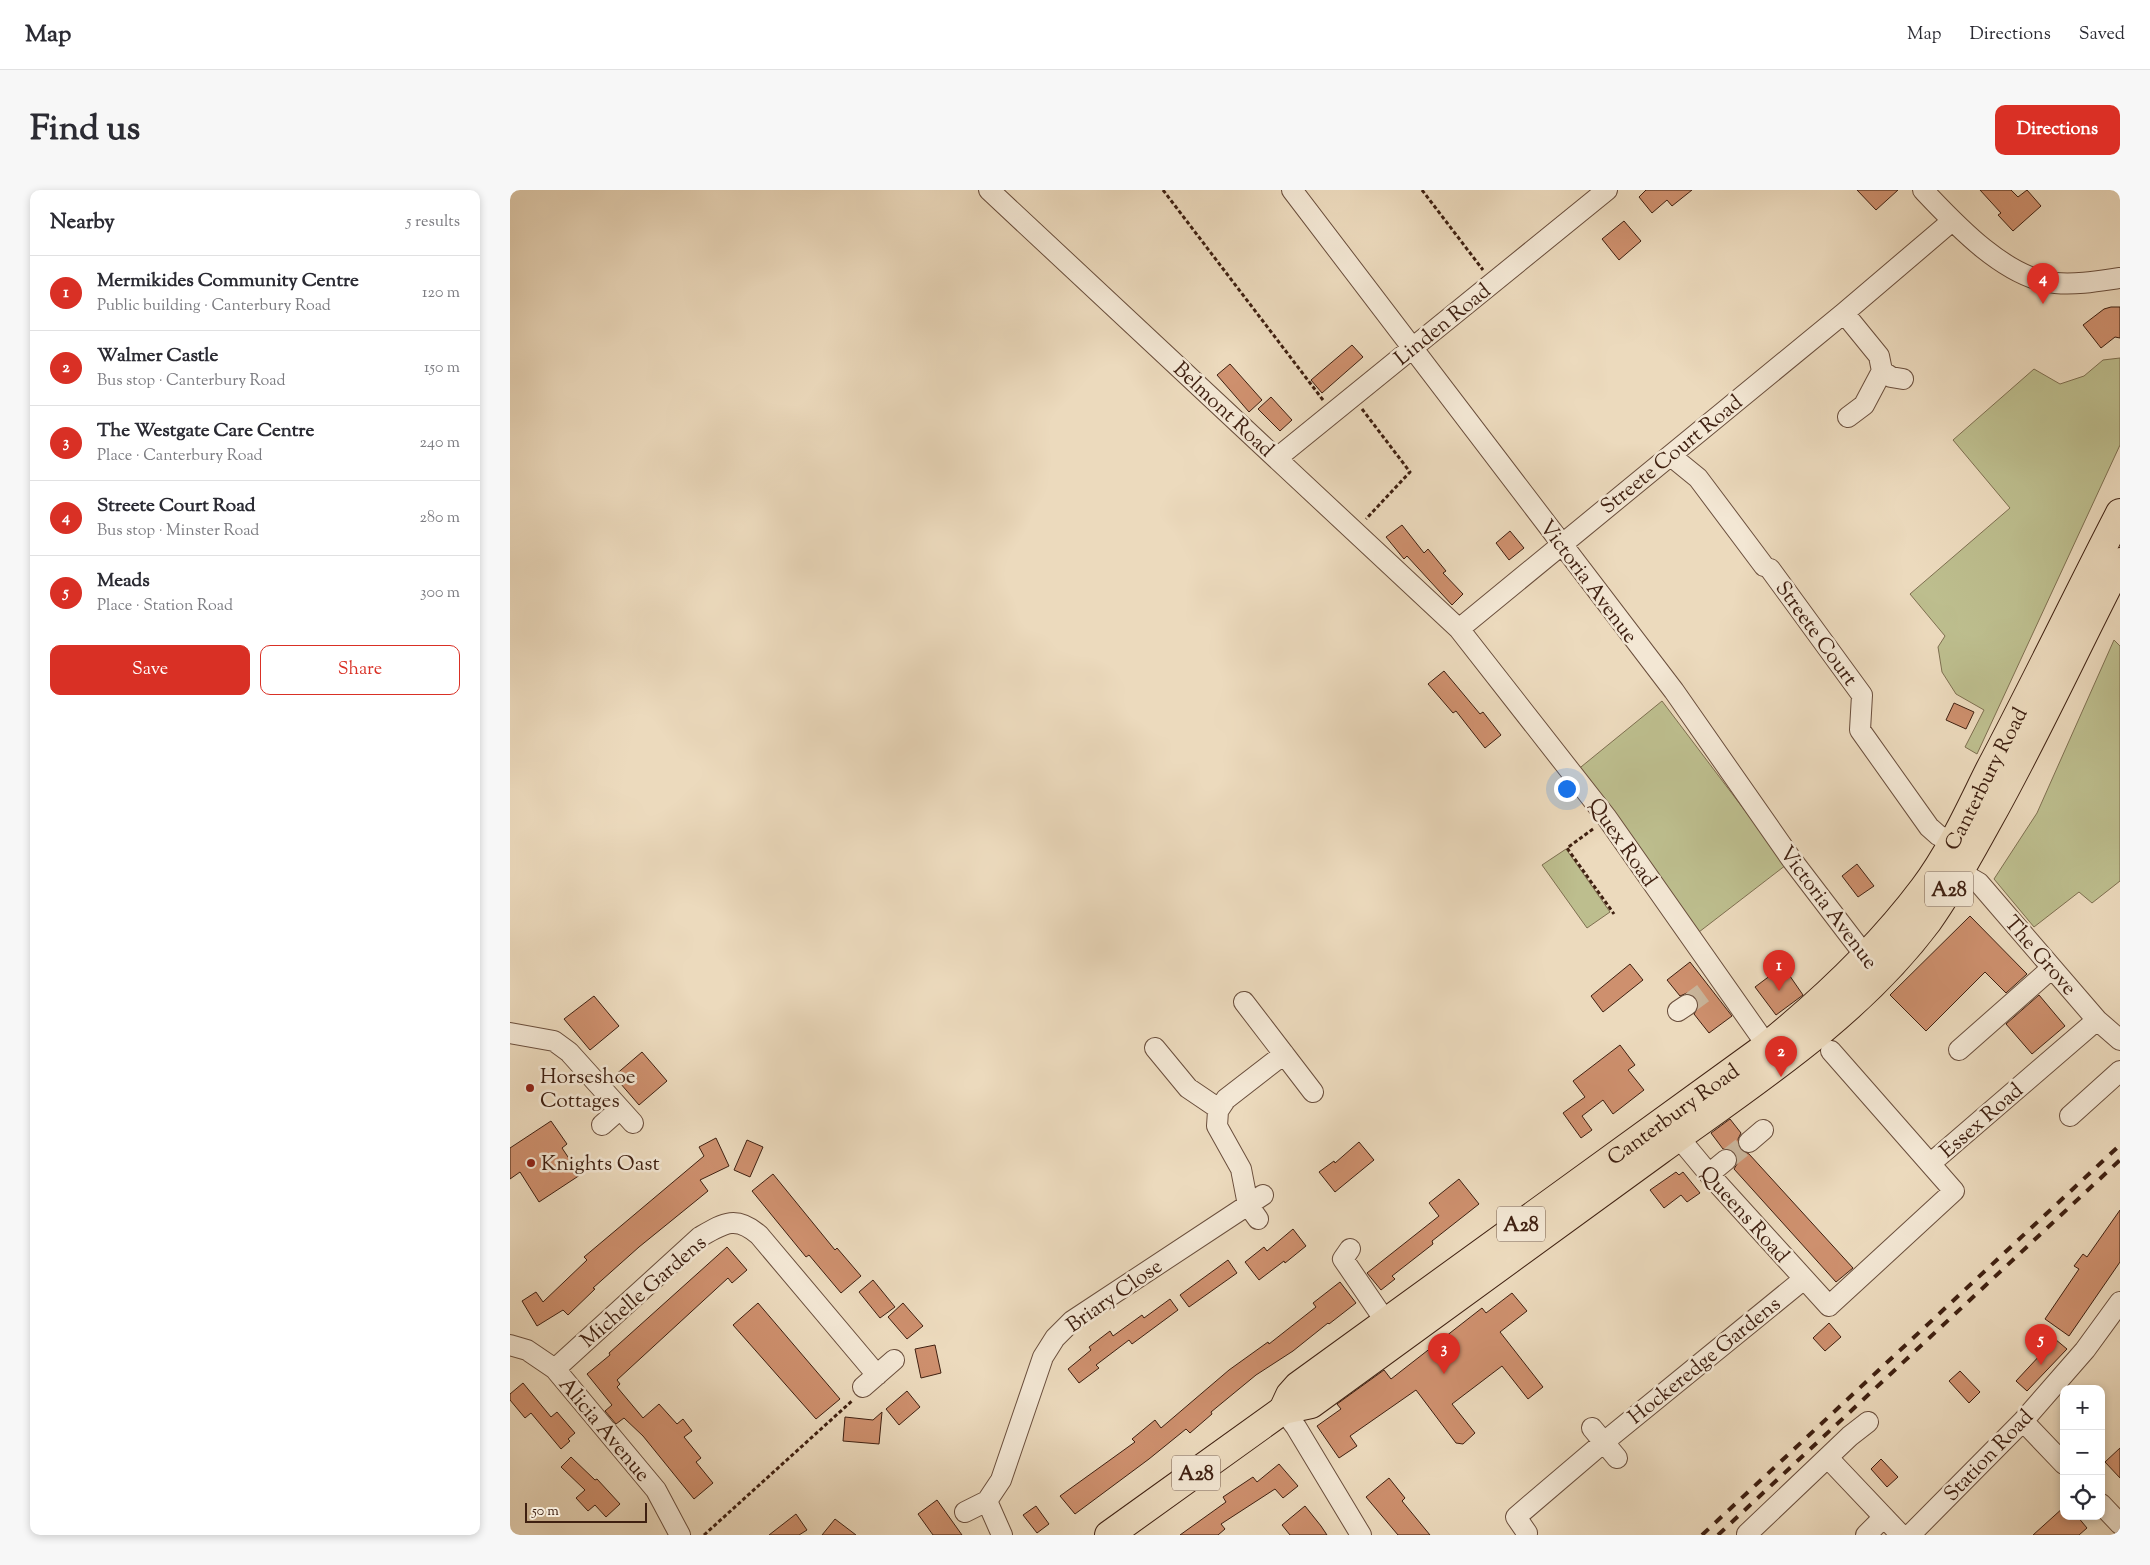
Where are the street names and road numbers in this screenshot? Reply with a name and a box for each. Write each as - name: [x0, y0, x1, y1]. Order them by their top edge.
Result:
- street label: Linden Road: [1389, 277, 1498, 374]
- street label: Belmont Road: [1165, 356, 1280, 465]
- street label: Streete Court Road: [1595, 389, 1750, 522]
- street label: Victoria Avenue: [1531, 514, 1644, 650]
- street label: Streete Court: [1767, 575, 1864, 693]
- street label: Canterbury Road: [1938, 703, 2036, 857]
- street label: Quex Road: [1580, 793, 1663, 894]
- street label: Victoria Avenue: [1771, 840, 1884, 976]
- road number: A28: [1925, 872, 1973, 906]
- street label: The Grove: [1996, 910, 2083, 1003]
- street label: Canterbury Road: [1602, 1058, 1747, 1174]
- street label: Essex Road: [1934, 1077, 2031, 1166]
- street label: Queens Road: [1692, 1160, 1795, 1271]
- road number: A28: [1497, 1206, 1545, 1242]
- street label: Michelle Gardens: [575, 1229, 714, 1356]
- street label: Briary Close: [1061, 1252, 1169, 1341]
- street label: Hockeredge Gardens: [1623, 1291, 1788, 1433]
- street label: Alicia Avenue: [551, 1371, 656, 1489]
- street label: Station Road: [1938, 1404, 2041, 1509]
- road number: A28: [1172, 1456, 1220, 1490]

